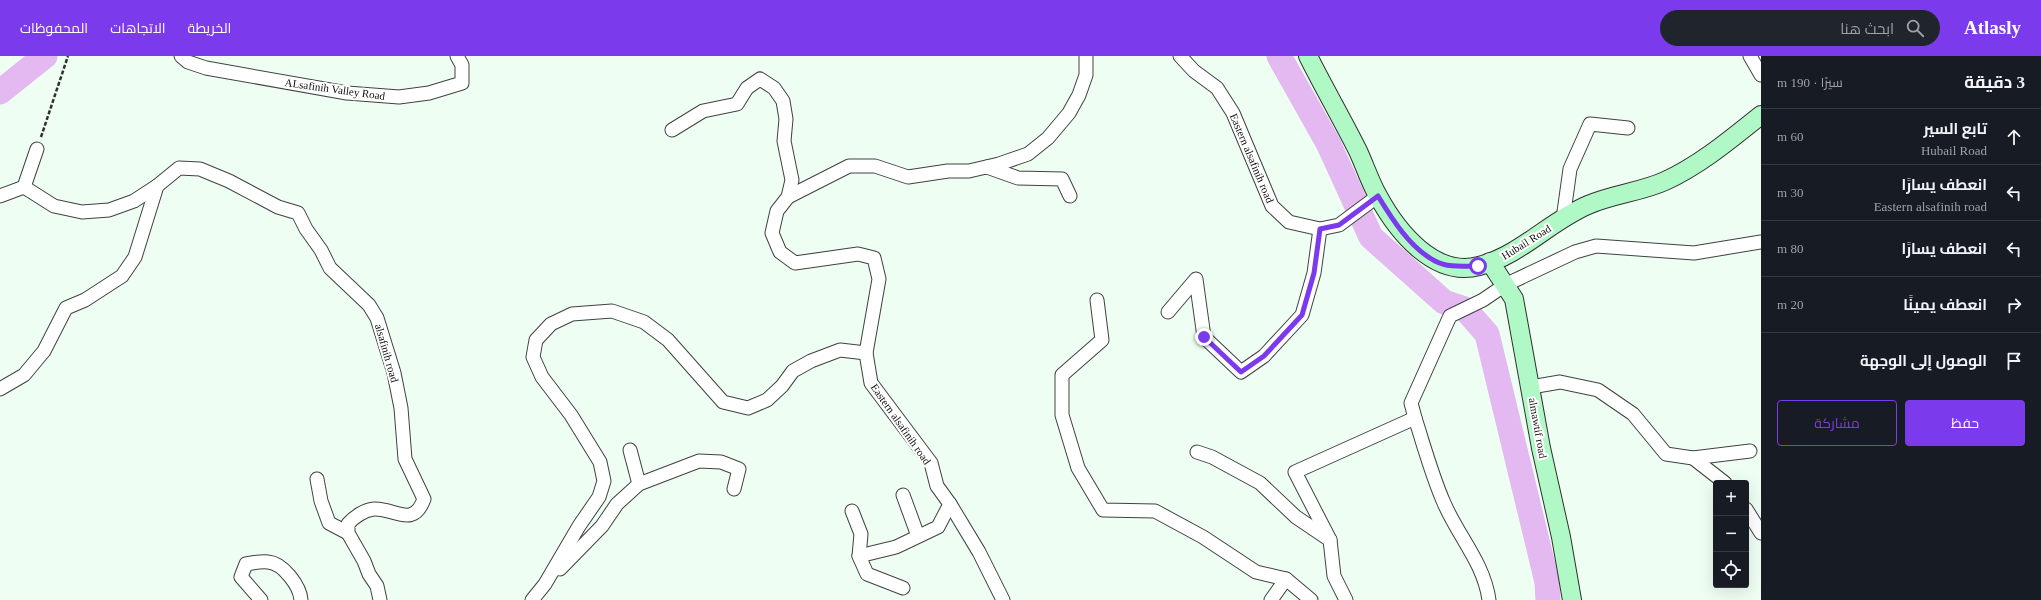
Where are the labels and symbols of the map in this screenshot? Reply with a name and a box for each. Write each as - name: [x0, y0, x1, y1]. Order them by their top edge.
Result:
- street label: ALsafinih Valley Road: [284, 76, 386, 102]
- street label: Eastern alsafinih road: [1228, 112, 1276, 205]
- street label: Hubail Road: [1499, 222, 1553, 262]
- route start: [1469, 257, 1487, 275]
- street label: alsafinih road: [373, 322, 401, 384]
- route end: [1195, 328, 1213, 346]
- street label: Eastern alsafinih road: [869, 381, 934, 467]
- street label: almawtif road: [1527, 397, 1549, 460]

